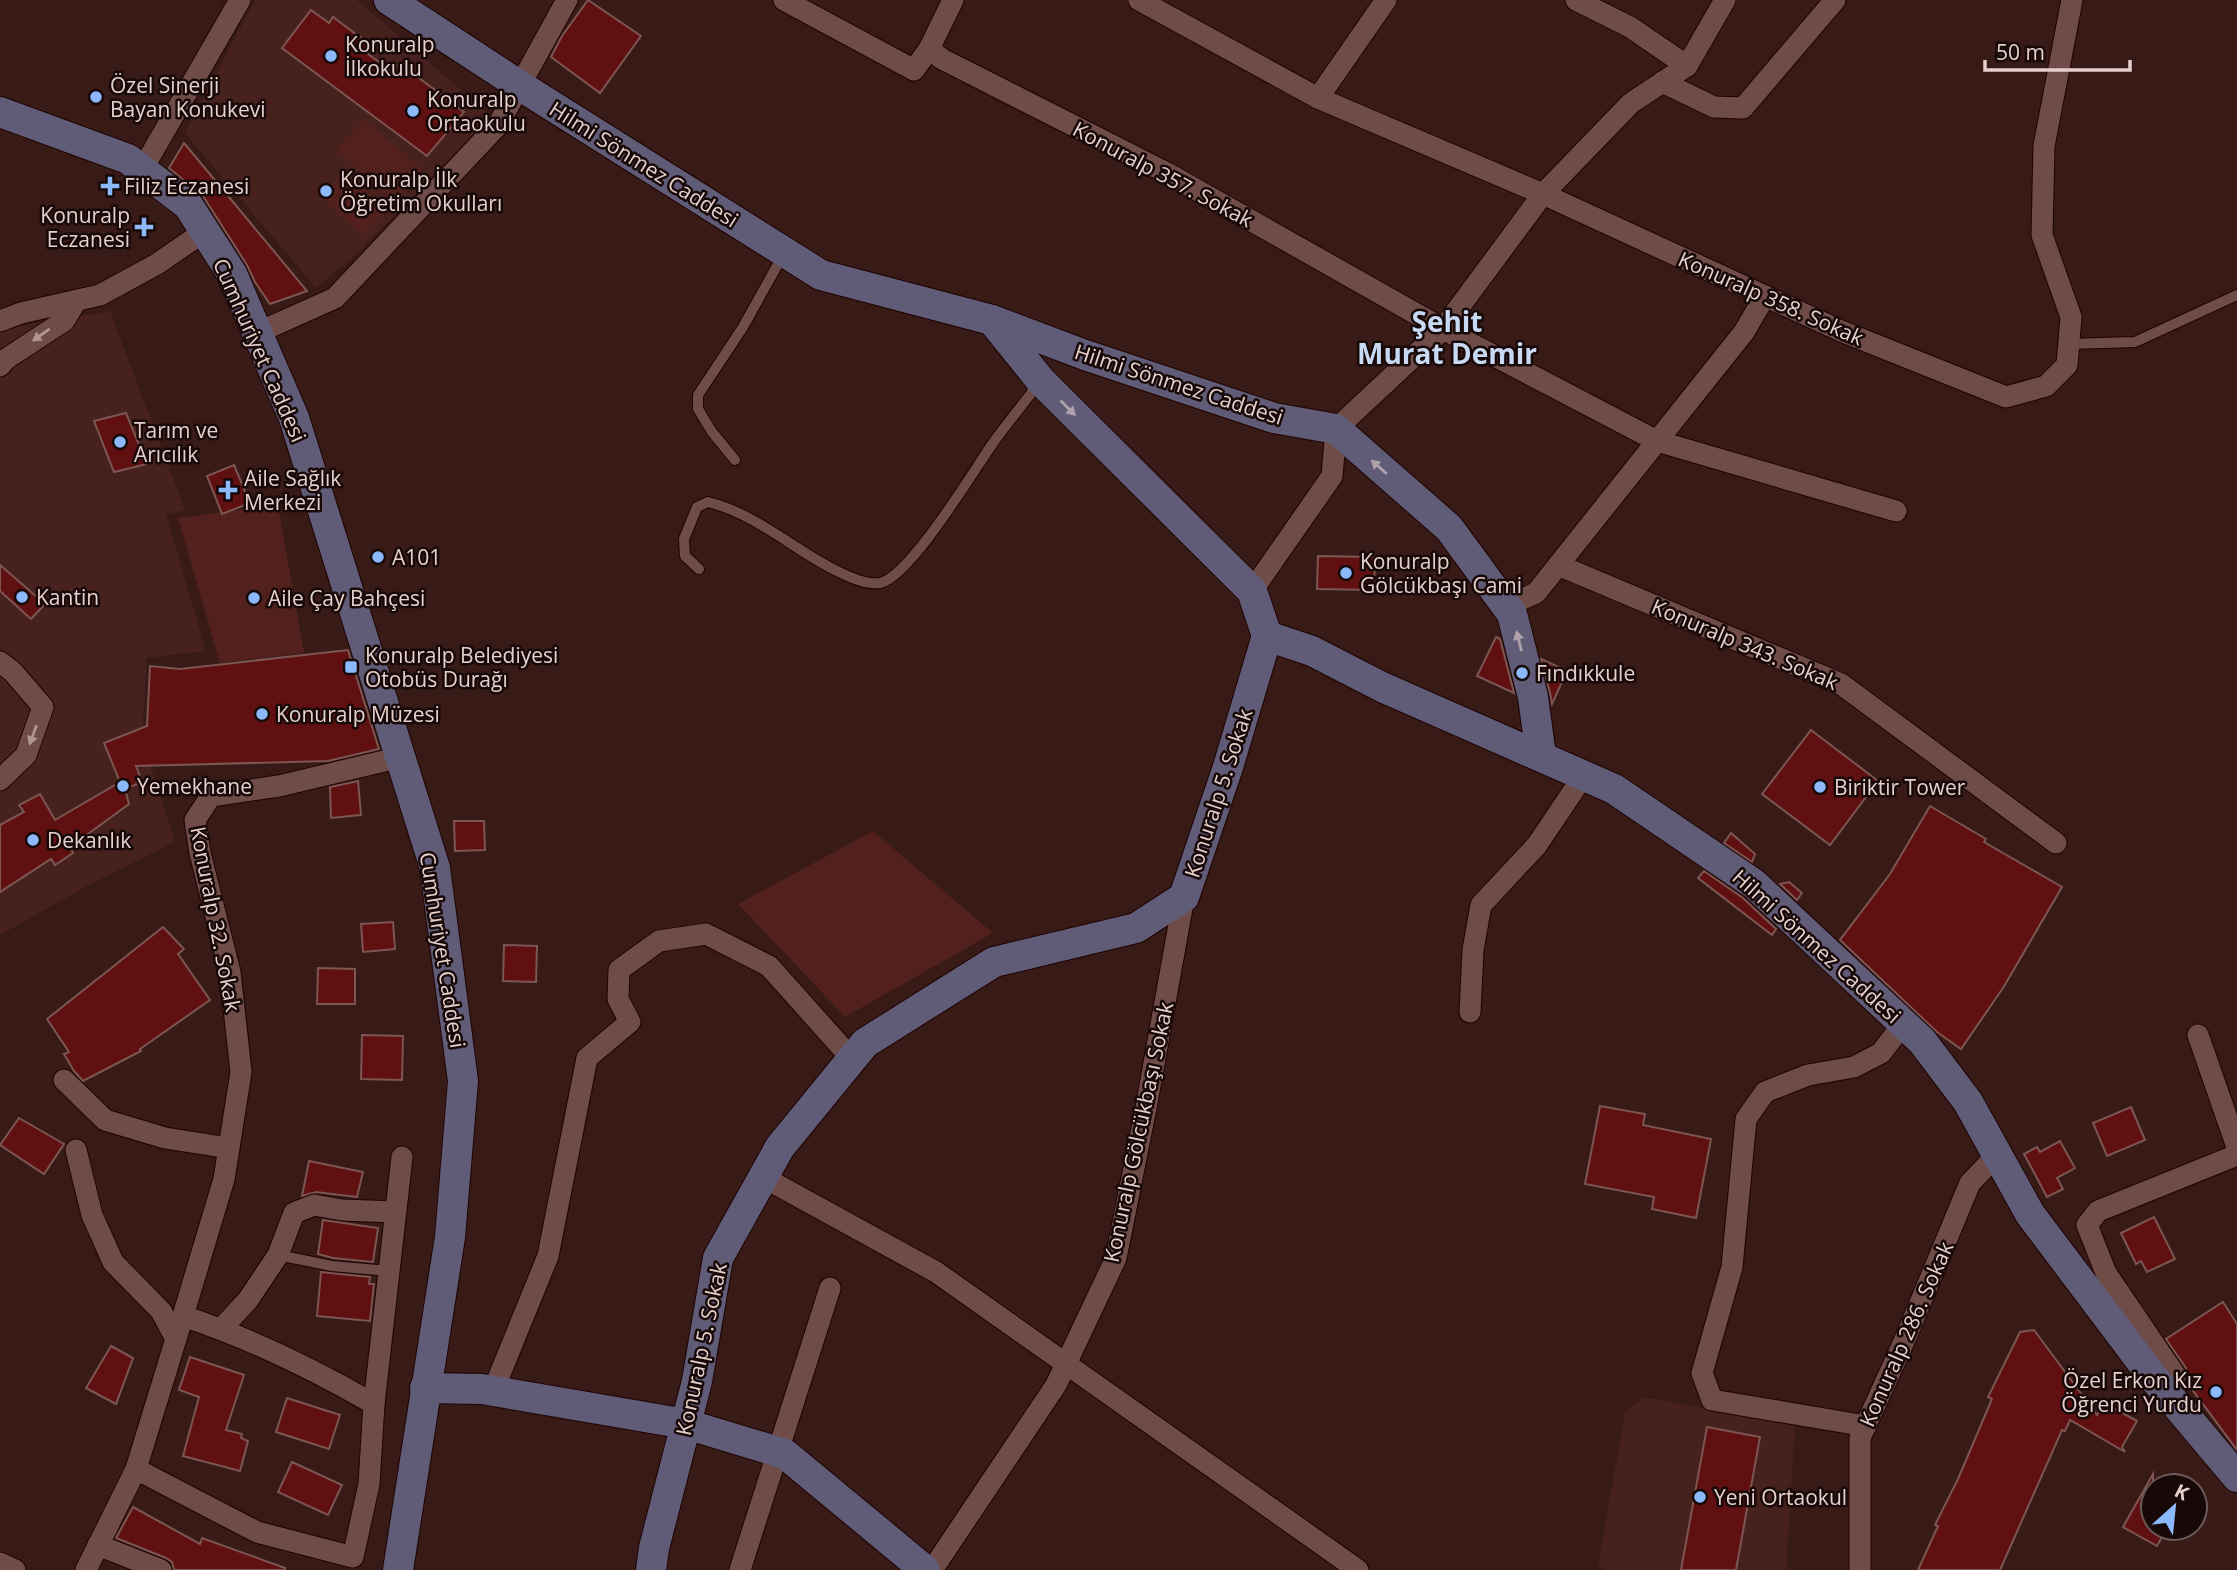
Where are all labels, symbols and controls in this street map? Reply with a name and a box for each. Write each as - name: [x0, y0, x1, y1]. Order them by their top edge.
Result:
- scale bar: [1985, 28, 2130, 72]
- place label: Konuralp İlkokulu: [345, 30, 435, 82]
- text: 50 m: [1996, 38, 2045, 66]
- marker: Konuralp İlkokulu: [323, 48, 339, 64]
- place label: Özel Sinerji Bayan Konukevi: [110, 71, 266, 123]
- place label: Konuralp Ortaokulu: [427, 85, 526, 137]
- marker: Özel Sinerji Bayan Konukevi: [88, 89, 104, 105]
- street label: Hilmi Sönmez Caddesi: [544, 94, 744, 234]
- marker: Konuralp Ortaokulu: [405, 103, 421, 119]
- street label: Konuralp 357. Sokak: [1068, 115, 1258, 233]
- place label: Konuralp İlk Öğretim Okulları: [340, 165, 502, 217]
- place label: Filiz Eczanesi: [124, 172, 249, 200]
- marker: Filiz Eczanesi: [102, 178, 118, 194]
- marker: Konuralp İlk Öğretim Okulları: [318, 183, 334, 199]
- place label: Konuralp Eczanesi: [40, 201, 130, 253]
- marker: Konuralp Eczanesi: [136, 219, 152, 235]
- street label: Konuralp 358. Sokak: [1674, 245, 1868, 351]
- street label: Cumhuriyet Caddesi: [207, 254, 313, 446]
- district label: Şehit Murat Demir: [1357, 302, 1537, 372]
- one-way arrow: [31, 329, 50, 342]
- street label: Hilmi Sönmez Caddesi: [1071, 337, 1287, 431]
- one-way arrow: [1060, 400, 1077, 417]
- place label: Tarım ve Arıcılık: [134, 416, 218, 468]
- marker: Tarım ve Arıcılık: [112, 434, 128, 450]
- one-way arrow: [1370, 459, 1388, 475]
- place label: Aile Sağlık Merkezi: [244, 464, 341, 516]
- marker: Aile Sağlık Merkezi: [218, 480, 238, 500]
- place label: A101: [392, 543, 441, 571]
- place label: Konuralp Gölcükbaşı Cami: [1360, 547, 1522, 599]
- marker: A101: [370, 549, 386, 565]
- marker: Konuralp Gölcükbaşı Cami: [1338, 565, 1354, 581]
- place label: Kantin: [36, 583, 99, 611]
- place label: Aile Çay Bahçesi: [268, 584, 425, 612]
- marker: Kantin: [14, 589, 30, 605]
- marker: Aile Çay Bahçesi: [246, 590, 262, 606]
- street label: Konuralp 343. Sokak: [1647, 592, 1843, 696]
- one-way arrow: [1513, 630, 1524, 652]
- place label: Konuralp Belediyesi Otobüs Durağı: [365, 641, 558, 693]
- marker: Konuralp Belediyesi Otobüs Durağı: [343, 659, 359, 675]
- place label: Fındıkkule: [1536, 659, 1635, 687]
- marker: Fındıkkule: [1514, 665, 1530, 681]
- place label: Konuralp Müzesi: [276, 700, 440, 728]
- street label: Konuralp 5. Sokak: [1177, 705, 1259, 881]
- marker: Konuralp Müzesi: [254, 706, 270, 722]
- one-way arrow: [27, 725, 38, 746]
- place label: Yemekhane: [137, 772, 252, 800]
- place label: Biriktir Tower: [1834, 773, 1966, 801]
- marker: Yemekhane: [115, 778, 131, 794]
- marker: Biriktir Tower: [1812, 779, 1828, 795]
- street label: Konuralp 32. Sokak: [184, 824, 248, 1014]
- place label: Dekanlık: [47, 826, 131, 854]
- marker: Dekanlık: [25, 832, 41, 848]
- street label: Cumhuriyet Caddesi: [414, 850, 472, 1050]
- street label: Hilmi Sönmez Caddesi: [1727, 863, 1907, 1029]
- street label: Konuralp Gölcükbaşı Sokak: [1097, 999, 1179, 1265]
- street label: Konuralp 286. Sokak: [1853, 1237, 1959, 1431]
- street label: Konuralp 5. Sokak: [669, 1260, 733, 1438]
- place label: Özel Erkon Kız Öğrenci Yurdu: [2061, 1366, 2202, 1418]
- marker: Özel Erkon Kız Öğrenci Yurdu: [2208, 1384, 2224, 1400]
- north arrow: [2139, 1472, 2209, 1542]
- text: K: [2170, 1477, 2194, 1506]
- place label: Yeni Ortaokul: [1714, 1483, 1847, 1511]
- marker: Yeni Ortaokul: [1692, 1489, 1708, 1505]

